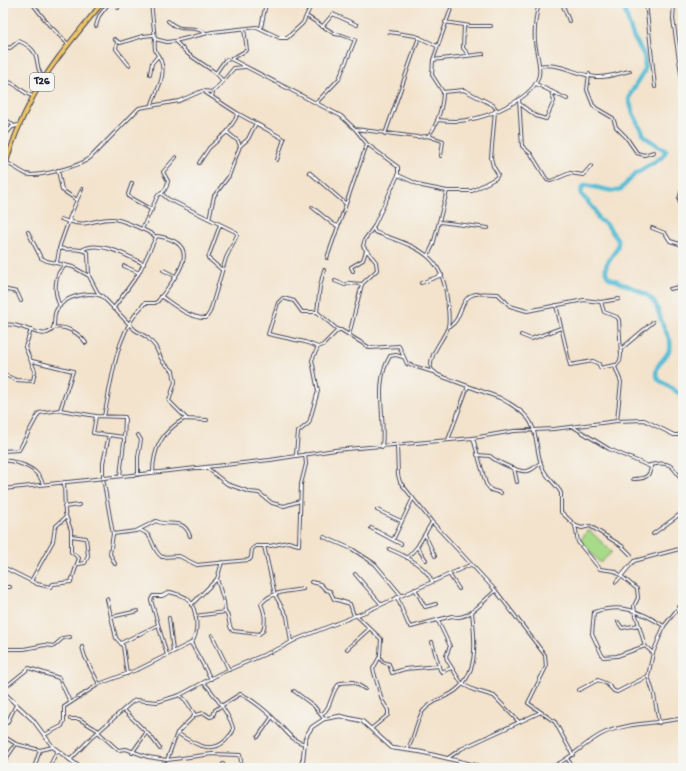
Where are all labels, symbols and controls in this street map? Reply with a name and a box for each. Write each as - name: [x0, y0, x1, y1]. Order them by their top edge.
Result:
- road number: T26: [30, 73, 54, 91]

